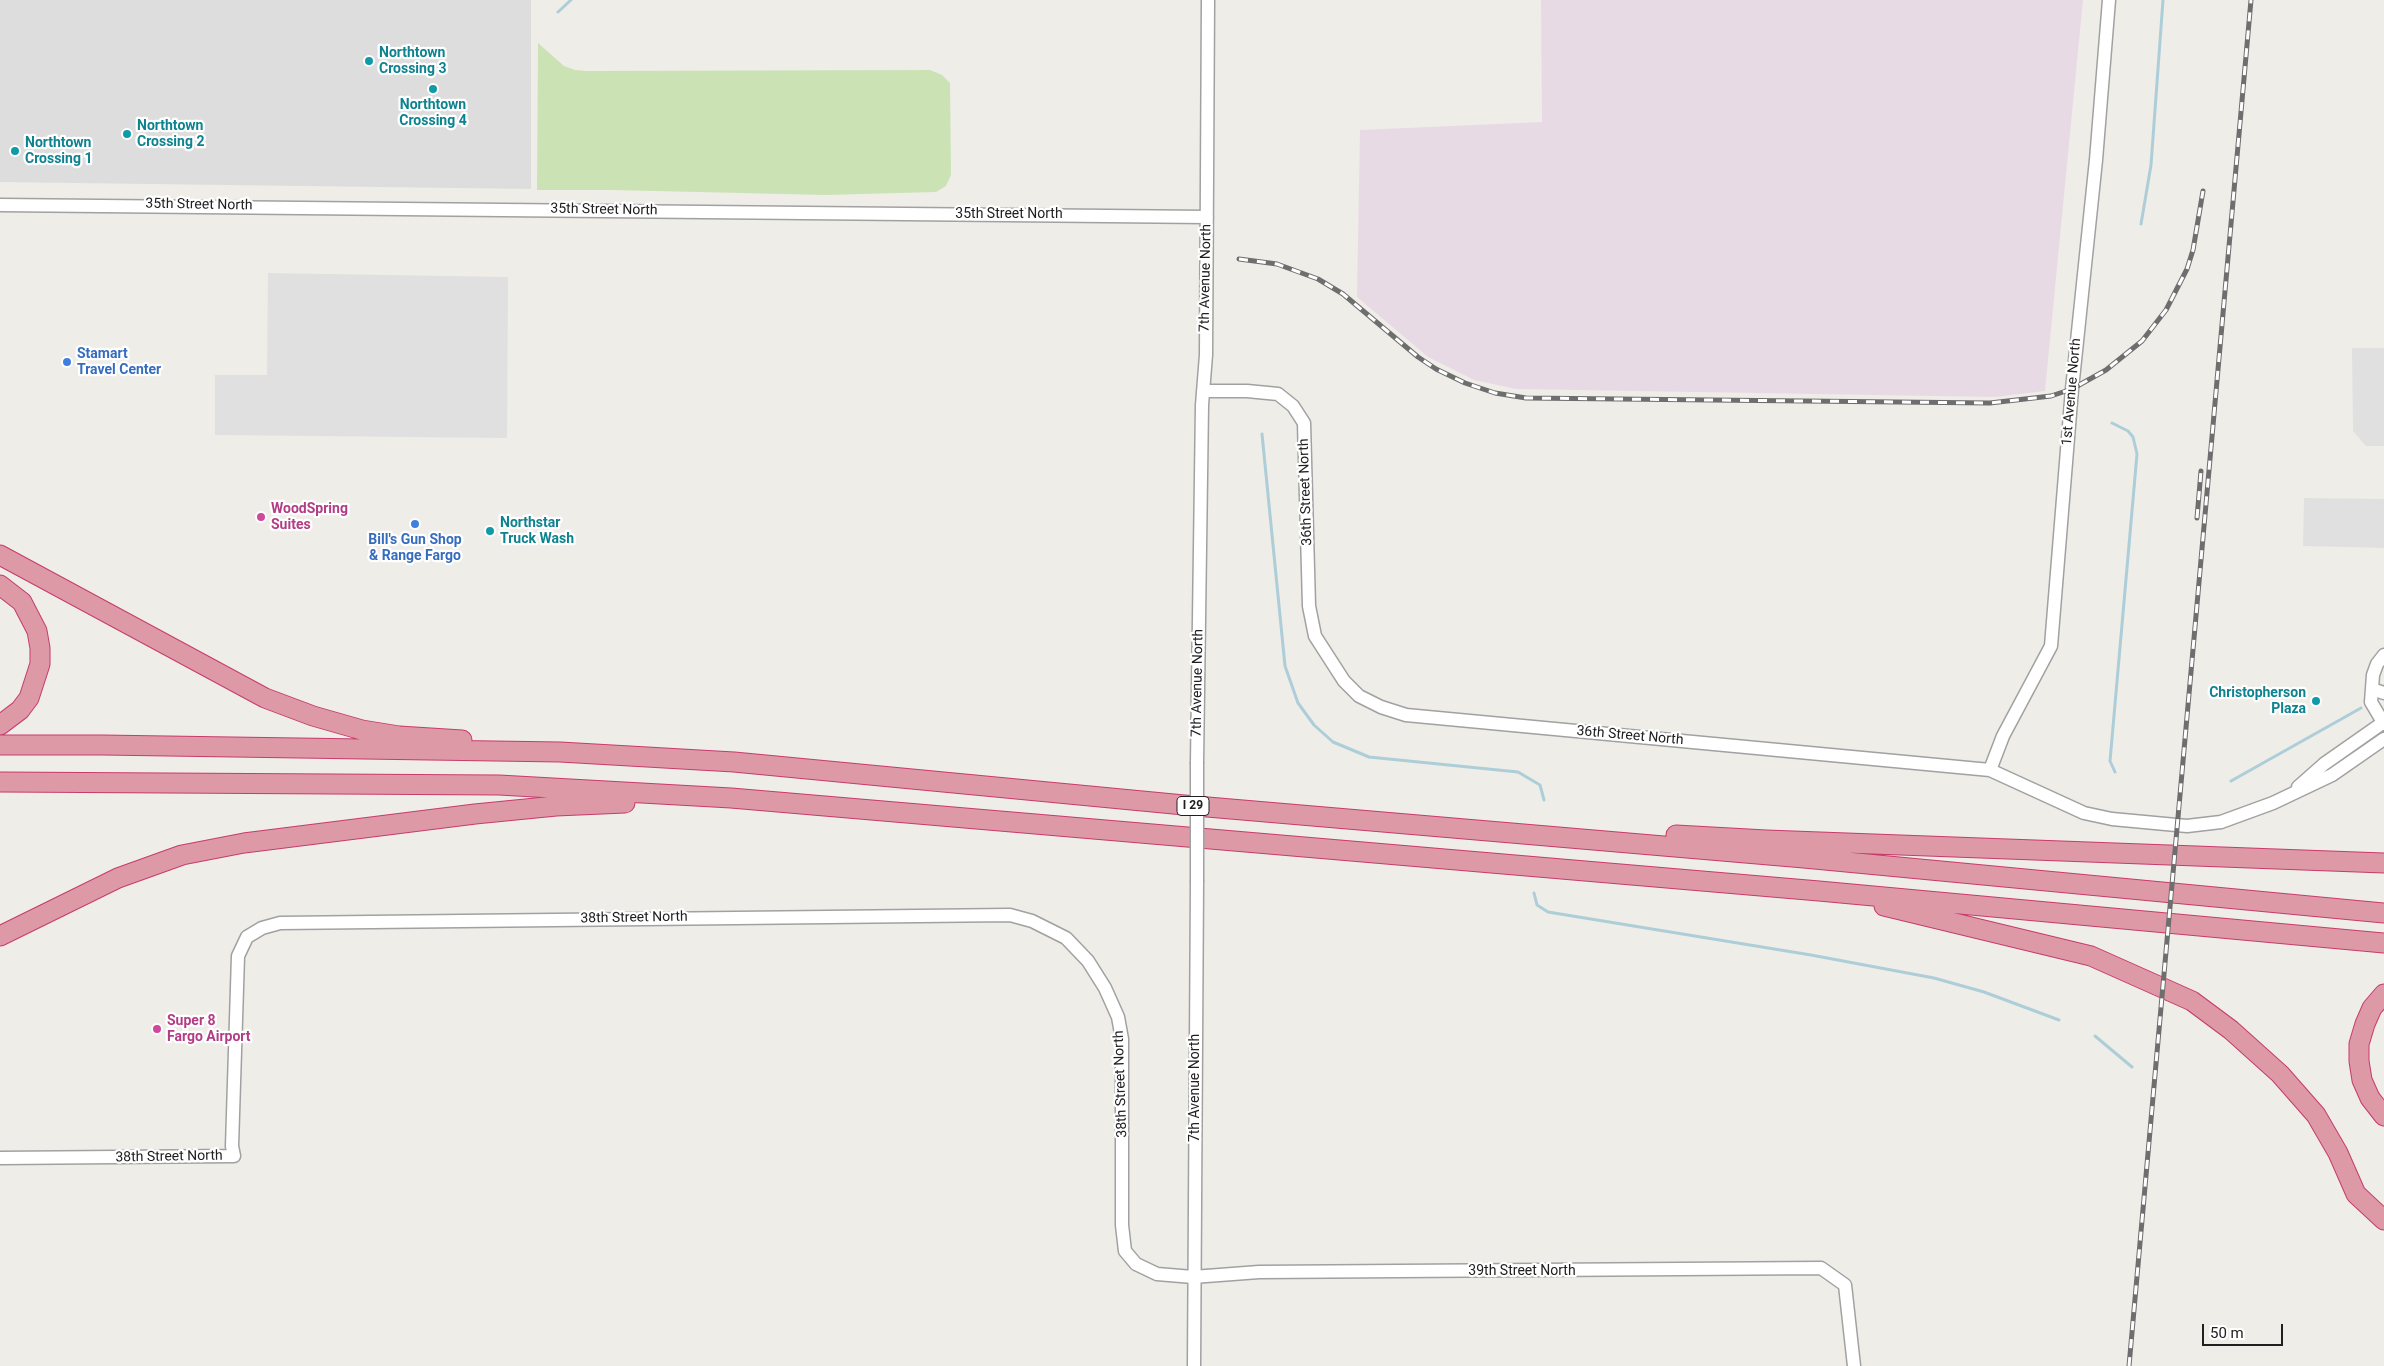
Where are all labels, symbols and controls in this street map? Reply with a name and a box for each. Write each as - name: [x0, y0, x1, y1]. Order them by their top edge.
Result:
- place label: Northtown Crossing 3: [379, 45, 446, 78]
- marker: Northtown Crossing 3: [363, 55, 375, 67]
- marker: Northtown Crossing 4: [427, 83, 439, 95]
- place label: Northtown Crossing 4: [399, 97, 467, 130]
- place label: Northtown Crossing 2: [137, 118, 204, 150]
- marker: Northtown Crossing 2: [121, 128, 133, 140]
- place label: Northtown Crossing 1: [25, 135, 92, 168]
- marker: Northtown Crossing 1: [9, 145, 21, 157]
- street label: 35th Street North: [145, 196, 253, 214]
- street label: 35th Street North: [550, 201, 658, 219]
- street label: 35th Street North: [955, 206, 1063, 222]
- street label: 7th Avenue North: [1197, 224, 1215, 332]
- street label: 1st Avenue North: [2059, 338, 2085, 446]
- place label: Stamart Travel Center: [77, 346, 161, 378]
- marker: Stamart Travel Center: [61, 356, 73, 368]
- street label: 36th Street North: [1296, 438, 1316, 546]
- place label: WoodSpring Suites: [271, 501, 348, 534]
- marker: WoodSpring Suites: [255, 511, 267, 523]
- place label: Northstar Truck Wash: [500, 515, 574, 548]
- marker: Bill's Gun Shop & Range Fargo: [409, 518, 421, 530]
- marker: Northstar Truck Wash: [484, 525, 496, 537]
- place label: Bill's Gun Shop & Range Fargo: [368, 532, 462, 564]
- street label: 7th Avenue North: [1189, 629, 1207, 737]
- place label: Christopherson Plaza: [2209, 685, 2306, 718]
- marker: Christopherson Plaza: [2310, 695, 2322, 707]
- street label: 36th Street North: [1576, 723, 1684, 749]
- road number: I 29: [1177, 796, 1209, 816]
- street label: 38th Street North: [580, 909, 688, 927]
- place label: Super 8 Fargo Airport: [167, 1013, 251, 1046]
- marker: Super 8 Fargo Airport: [151, 1023, 163, 1035]
- street label: 38th Street North: [1111, 1030, 1131, 1138]
- street label: 7th Avenue North: [1187, 1034, 1203, 1142]
- street label: 38th Street North: [115, 1148, 223, 1166]
- street label: 39th Street North: [1468, 1263, 1576, 1279]
- scale bar: [2204, 1314, 2285, 1346]
- text: 50 m: [2210, 1324, 2244, 1342]

